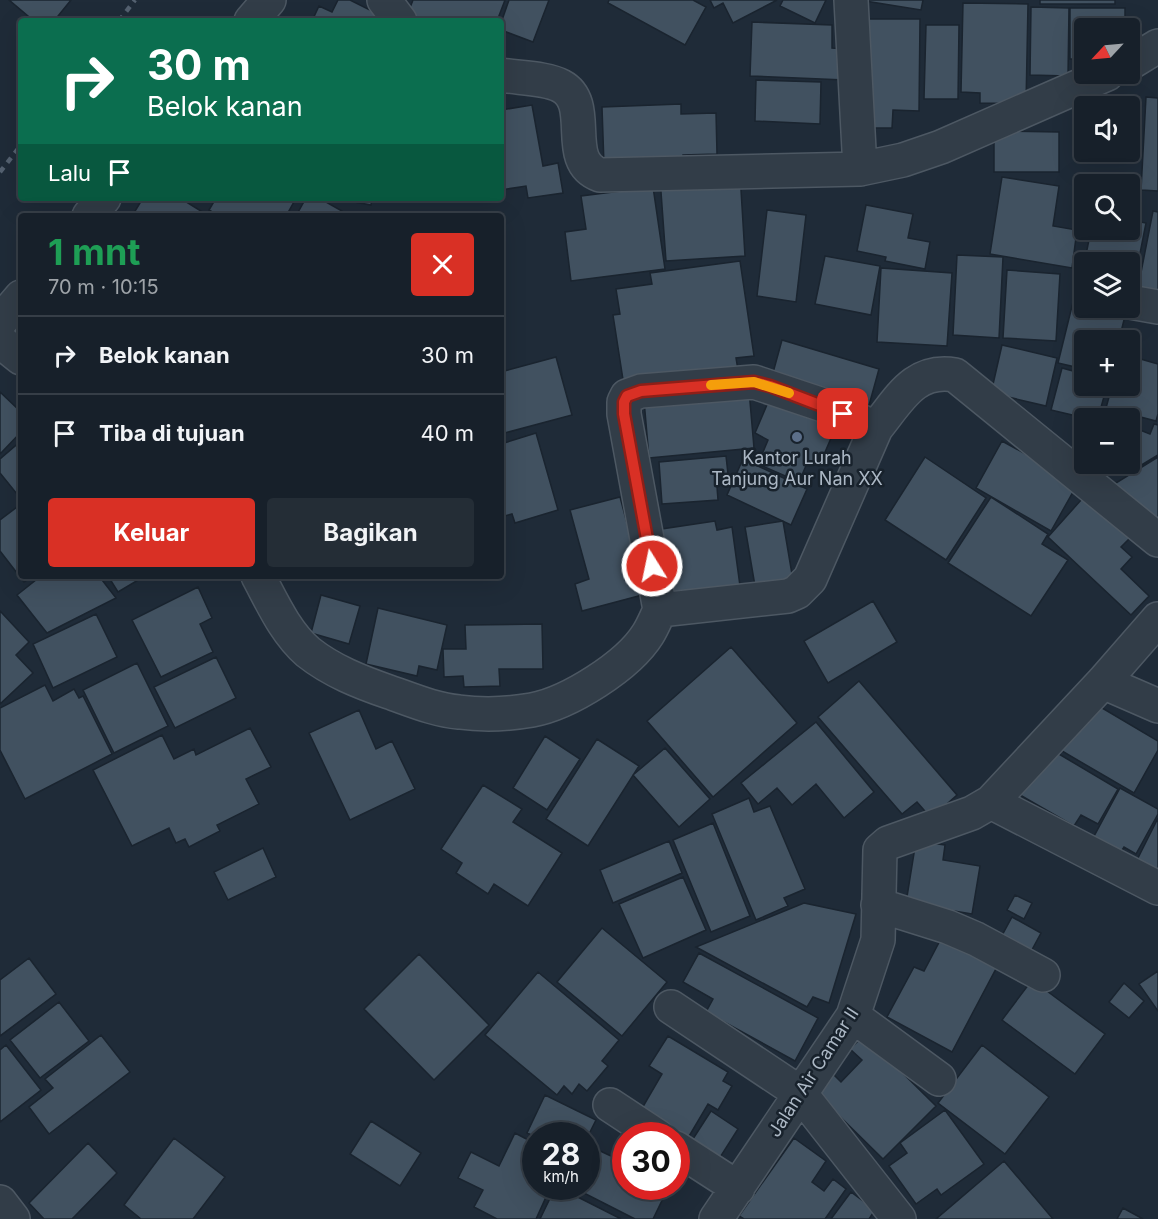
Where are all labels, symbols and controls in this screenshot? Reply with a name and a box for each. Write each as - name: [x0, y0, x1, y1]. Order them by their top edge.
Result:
- north arrow: [1074, 18, 1140, 84]
- map controls: [1074, 18, 1140, 474]
- text: 30 m: [147, 39, 251, 90]
- icon: right: [48, 42, 126, 120]
- text: Belok kanan: [147, 90, 303, 123]
- button: sound: [1074, 96, 1140, 162]
- icon: arrive: [103, 156, 136, 189]
- text: Lalu: [48, 160, 91, 186]
- button: search: [1074, 174, 1140, 240]
- text: 1 mnt: [48, 230, 141, 274]
- button: close: [411, 233, 474, 296]
- button: layers: [1074, 252, 1140, 318]
- text: 70 m · 10:15: [48, 275, 159, 299]
- button: +: [1074, 330, 1140, 396]
- icon: right: [48, 339, 81, 372]
- text: Belok kanan: [99, 342, 230, 368]
- text: 30 m: [421, 342, 474, 368]
- pin: [817, 388, 868, 439]
- icon: arrive: [826, 397, 859, 430]
- button: −: [1074, 408, 1140, 474]
- icon: arrive: [48, 417, 81, 450]
- text: Tiba di tujuan: [99, 420, 245, 446]
- text: 40 m: [420, 420, 474, 446]
- marker: Kantor Lurah Tanjung Aur Nan XX: [790, 430, 804, 444]
- place label: Kantor Lurah Tanjung Aur Nan XX: [711, 447, 883, 489]
- button: Keluar: [48, 498, 255, 567]
- button: Bagikan: [267, 498, 474, 567]
- position arrow: [620, 534, 684, 598]
- street label: Jalan Air Camar II: [763, 1003, 863, 1141]
- speed limit sign: 30: [612, 1122, 690, 1200]
- text: 28: [542, 1136, 580, 1172]
- text: km/h: [543, 1167, 579, 1186]

